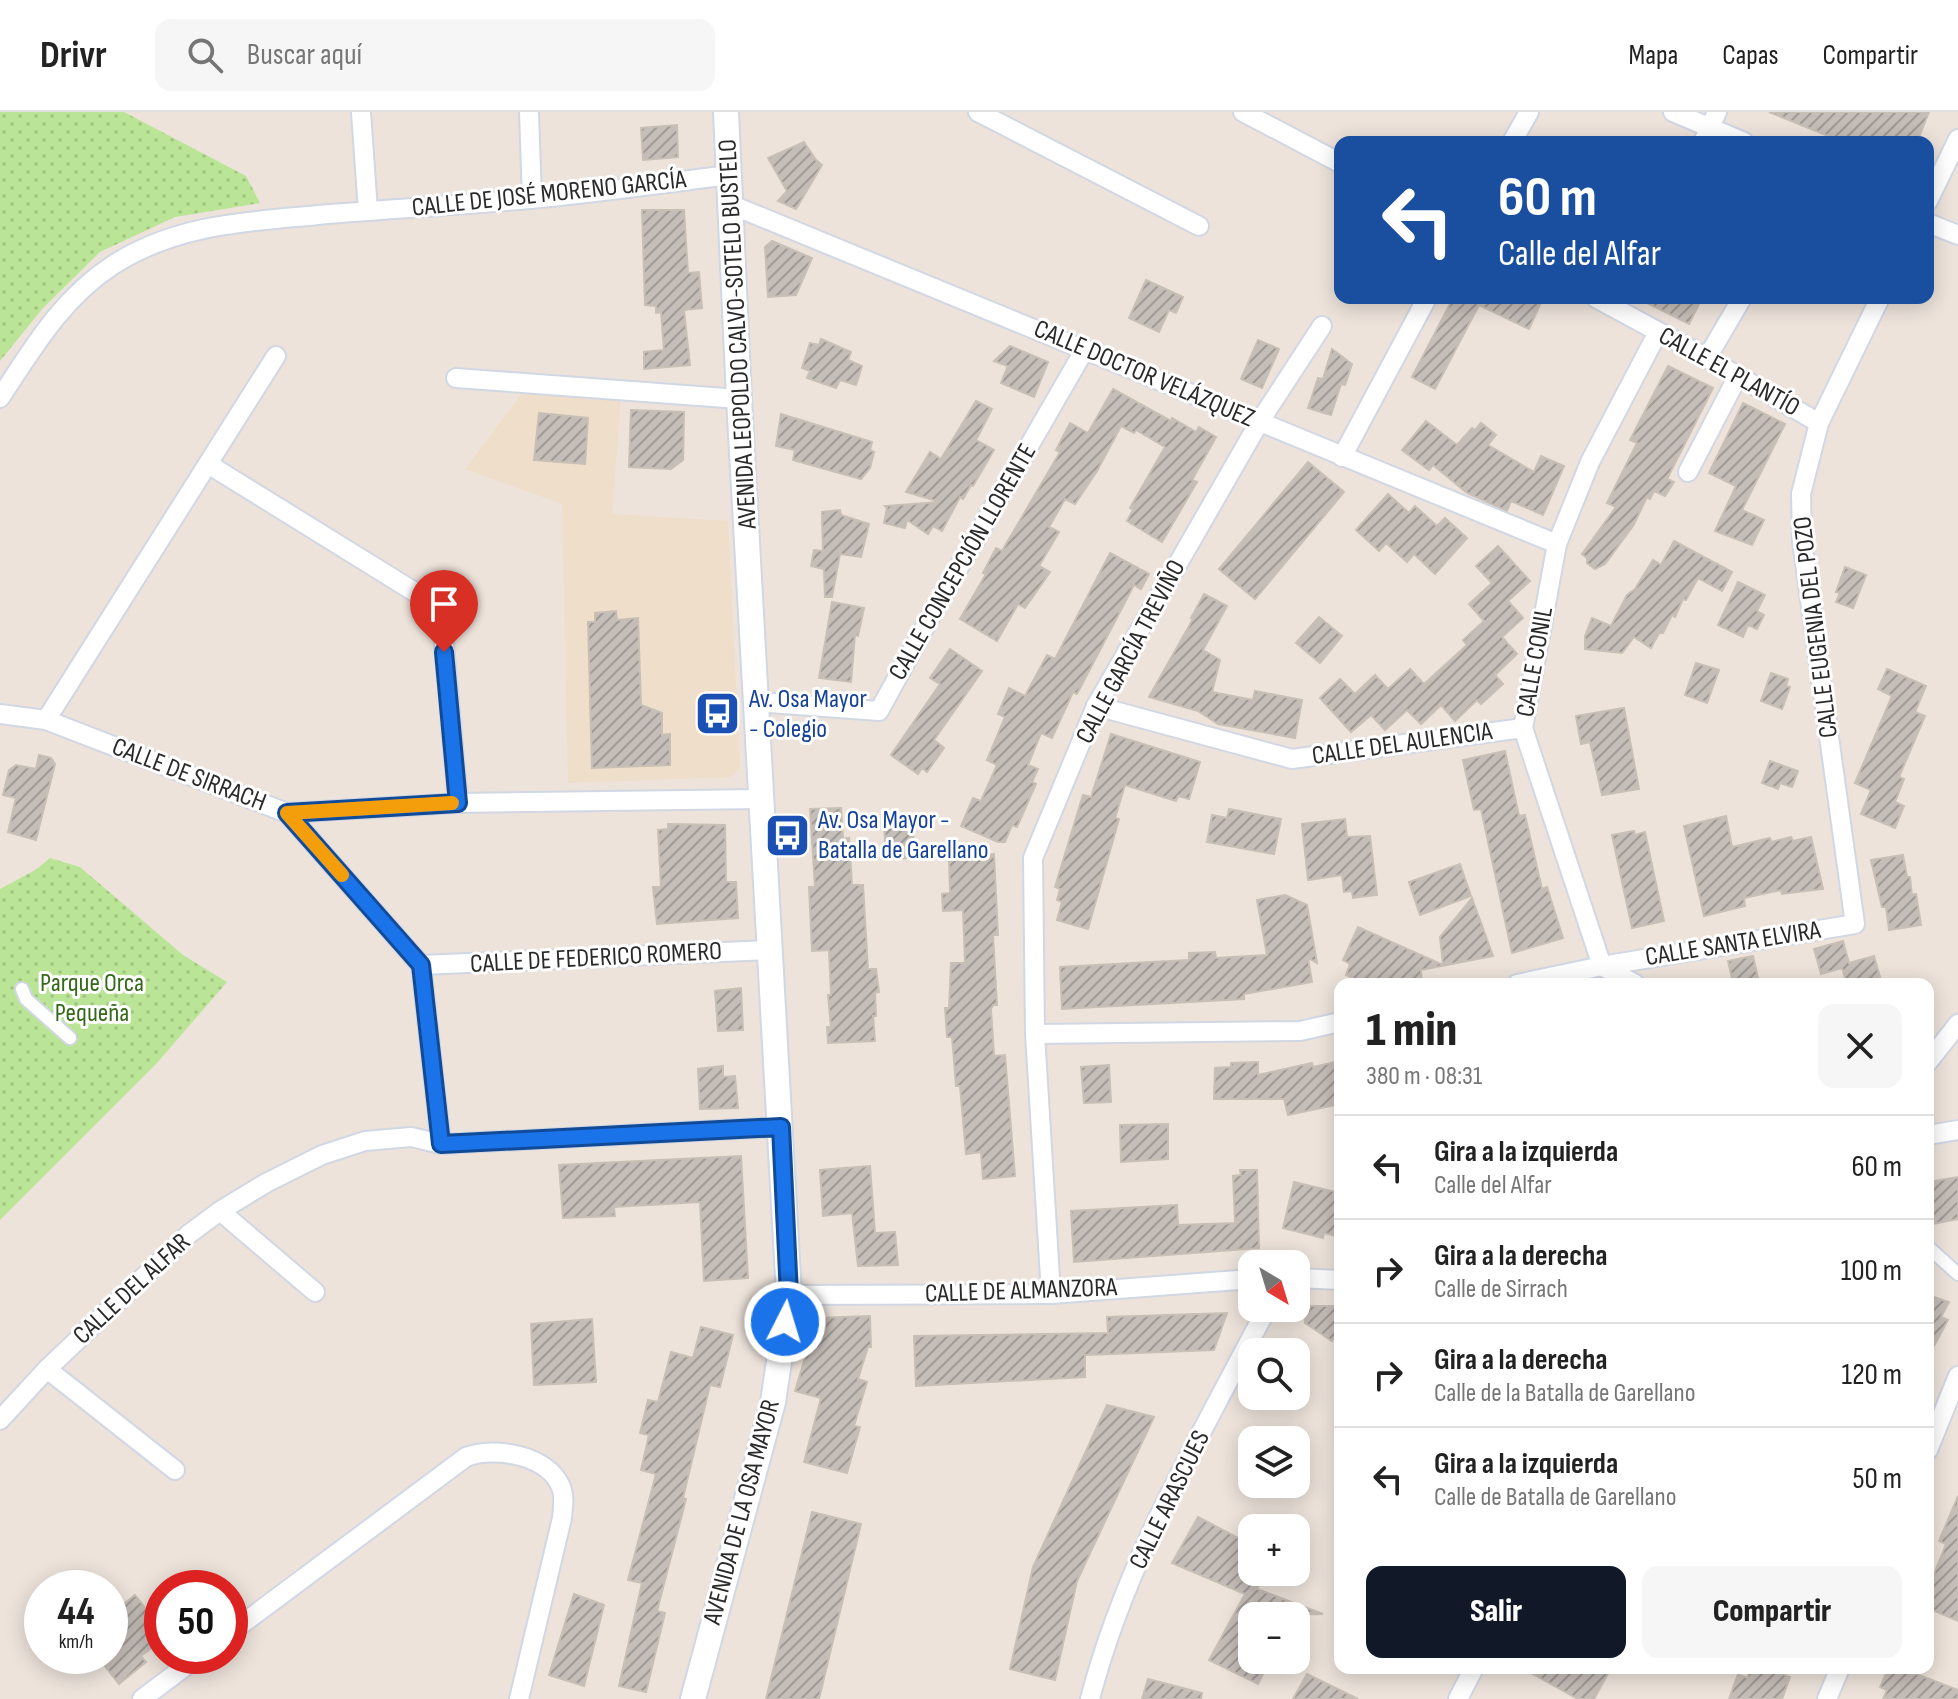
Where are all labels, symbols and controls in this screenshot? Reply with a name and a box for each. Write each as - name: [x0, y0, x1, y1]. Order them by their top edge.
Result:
- search box: [155, 19, 715, 91]
- text: Drivr: [40, 33, 107, 78]
- icon: search: [183, 33, 227, 77]
- text: Buscar aquí: [247, 37, 362, 73]
- text: Mapa: [1629, 39, 1678, 72]
- text: Capas: [1722, 39, 1779, 72]
- text: Compartir: [1823, 39, 1918, 72]
- street label: AVENIDA LEOPOLDO CALVO-SOTELO BUSTELO: [712, 138, 764, 531]
- street label: CALLE DE JOSÉ MORENO GARCÍA: [410, 164, 689, 224]
- text: 60 m: [1498, 165, 1597, 232]
- icon: left: [1366, 168, 1470, 272]
- text: Calle del Alfar: [1498, 233, 1661, 276]
- street label: CALLE DOCTOR VELÁZQUEZ: [1029, 314, 1259, 435]
- street label: CALLE EL PLANTÍO: [1653, 321, 1805, 423]
- street label: CALLE CONCEPCIÓN LLORENTE: [883, 438, 1043, 686]
- street label: CALLE EUGENIA DEL POZO: [1787, 514, 1845, 740]
- street label: CALLE GARCÍA TREVIÑO: [1070, 555, 1192, 749]
- pin: [410, 570, 478, 652]
- icon: arrive: [422, 582, 466, 626]
- street label: CALLE CONIL: [1510, 604, 1560, 719]
- place label: Av. Osa Mayor - Colegio: [748, 684, 867, 745]
- bus stop icon: Av. Osa Mayor - Colegio: [694, 690, 742, 738]
- street label: CALLE DEL AULENCIA: [1310, 716, 1495, 772]
- street label: CALLE DE SIRRACH: [108, 731, 270, 819]
- place label: Av. Osa Mayor - Batalla de Garellano: [817, 805, 989, 866]
- bus stop icon: Av. Osa Mayor - Batalla de Garellano: [763, 811, 811, 859]
- street label: CALLE SANTA ELVIRA: [1643, 915, 1824, 973]
- street label: CALLE DE FEDERICO ROMERO: [469, 936, 723, 980]
- park label: Parque Orca Pequeña: [40, 968, 144, 1029]
- text: 1 min: [1366, 1002, 1457, 1059]
- button: close: [1818, 1004, 1902, 1088]
- text: 380 m · 08:31: [1366, 1061, 1482, 1092]
- text: Gira a la izquierda: [1434, 1134, 1618, 1170]
- icon: left: [1366, 1145, 1410, 1189]
- text: 60 m: [1851, 1149, 1902, 1185]
- text: Calle del Alfar: [1434, 1170, 1552, 1201]
- street label: CALLE DEL ALFAR: [67, 1227, 197, 1351]
- text: Gira a la derecha: [1434, 1238, 1608, 1274]
- icon: right: [1366, 1249, 1410, 1293]
- north arrow: [1238, 1250, 1310, 1322]
- map controls: [1238, 1250, 1310, 1674]
- text: 100 m: [1841, 1253, 1902, 1289]
- street label: CALLE DE ALMANZORA: [924, 1272, 1118, 1310]
- text: Calle de Sirrach: [1434, 1274, 1568, 1305]
- position arrow: [743, 1280, 827, 1364]
- button: search: [1238, 1338, 1310, 1410]
- text: Gira a la derecha: [1434, 1342, 1608, 1378]
- icon: right: [1366, 1353, 1410, 1397]
- text: 120 m: [1841, 1357, 1902, 1393]
- text: Calle de la Batalla de Garellano: [1434, 1378, 1696, 1409]
- street label: AVENIDA DE LA OSA MAYOR: [697, 1396, 787, 1629]
- street label: CALLE ARASCUES: [1123, 1426, 1217, 1574]
- button: layers: [1238, 1426, 1310, 1498]
- text: Gira a la izquierda: [1434, 1446, 1618, 1482]
- icon: left: [1366, 1457, 1410, 1501]
- text: 50 m: [1853, 1461, 1902, 1497]
- text: Calle de Batalla de Garellano: [1434, 1482, 1677, 1513]
- button: +: [1238, 1514, 1310, 1586]
- button: Salir: [1366, 1566, 1626, 1658]
- button: Compartir: [1642, 1566, 1902, 1658]
- speed limit sign: 50: [144, 1570, 248, 1674]
- text: 44: [57, 1588, 95, 1636]
- button: −: [1238, 1602, 1310, 1674]
- text: km/h: [59, 1630, 93, 1654]

